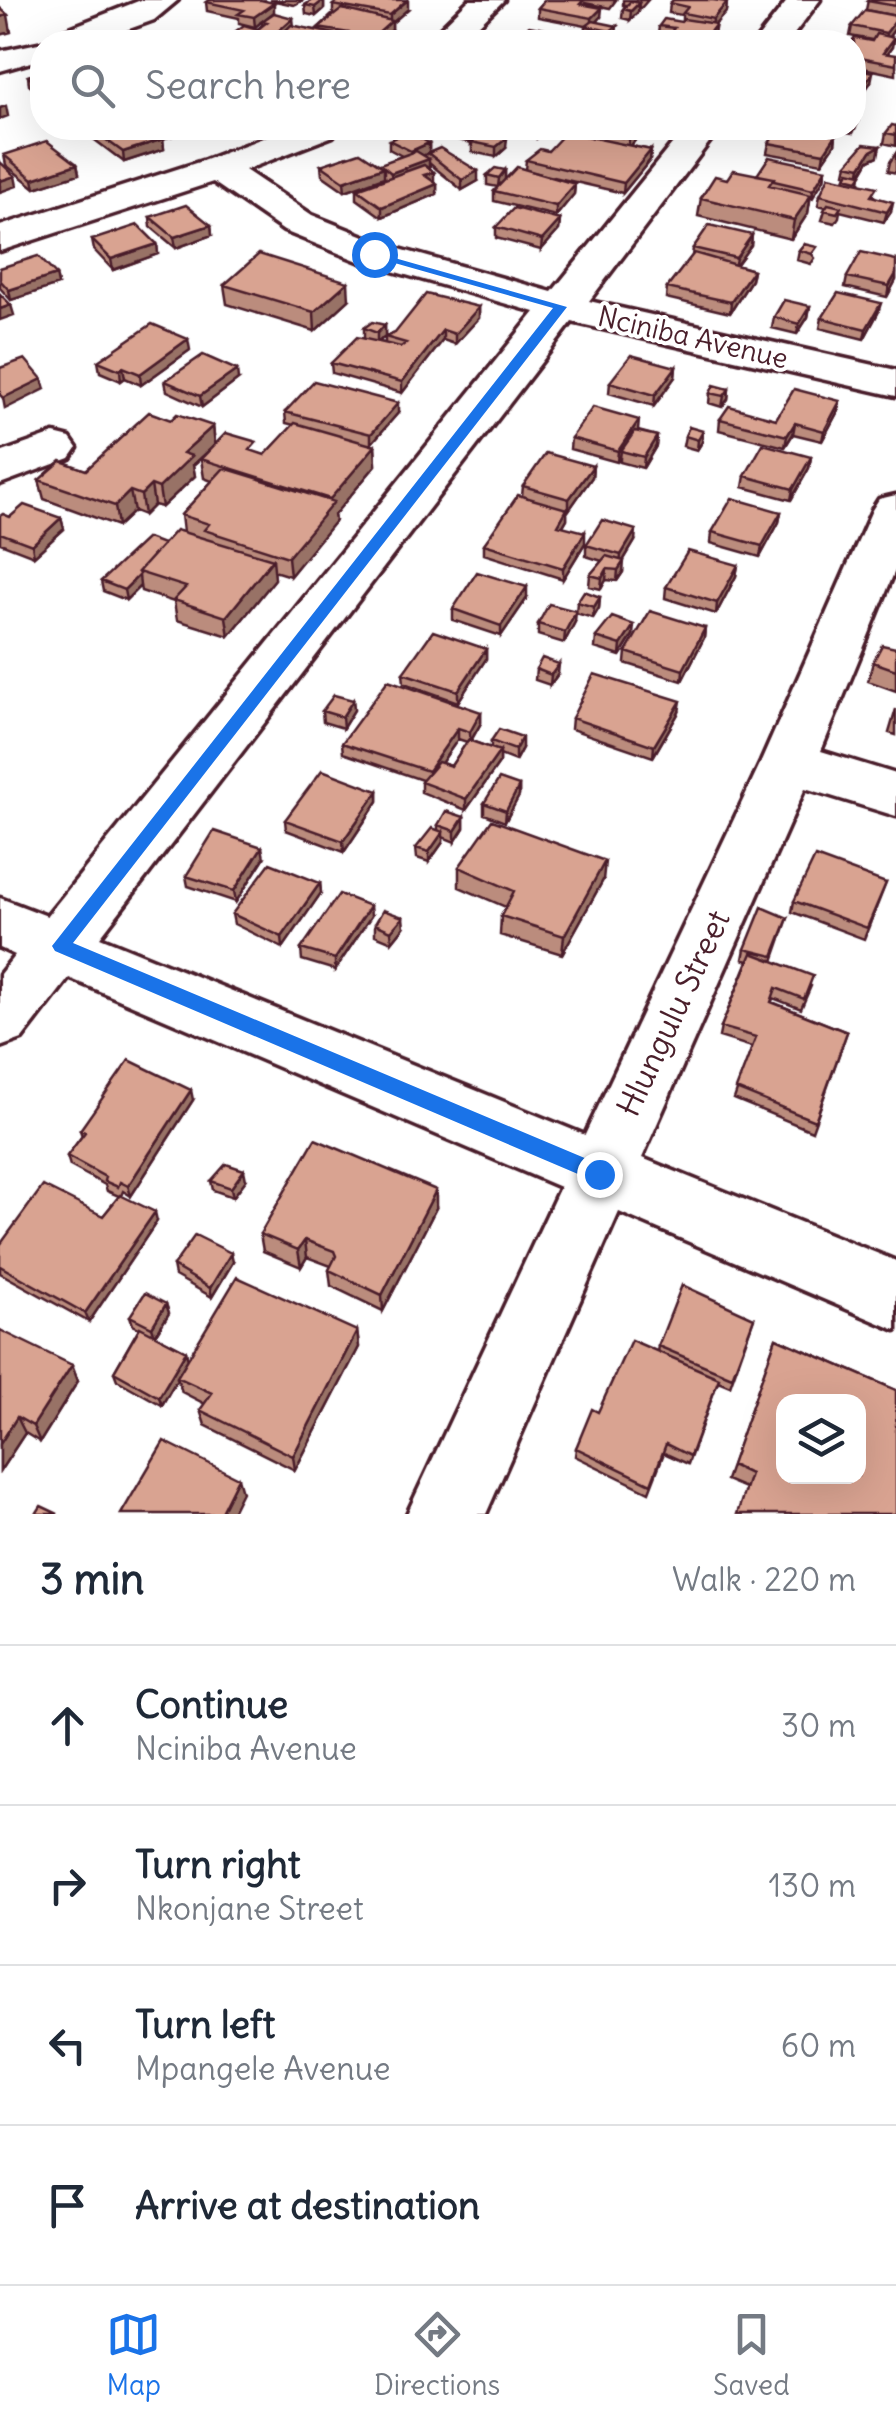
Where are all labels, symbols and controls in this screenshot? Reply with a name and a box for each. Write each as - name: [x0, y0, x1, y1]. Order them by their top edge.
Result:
- search box: [30, 30, 866, 140]
- icon: search: [65, 58, 120, 113]
- text: Search here: [145, 62, 351, 109]
- route start: [352, 232, 398, 278]
- street label: Nciniba Avenue: [594, 298, 792, 376]
- street label: Hlungulu Street: [607, 903, 739, 1123]
- route end: [577, 1152, 623, 1198]
- map controls: [776, 1394, 866, 1484]
- button: layers: [776, 1394, 866, 1484]
- text: 3 min: [40, 1553, 144, 1605]
- text: Walk · 220 m: [672, 1559, 856, 1600]
- text: Continue: [135, 1681, 288, 1728]
- icon: ahead: [40, 1698, 95, 1753]
- text: 30 m: [781, 1705, 856, 1746]
- text: Nciniba Avenue: [135, 1728, 357, 1769]
- text: Turn right: [135, 1841, 301, 1888]
- icon: right: [40, 1858, 95, 1913]
- text: 130 m: [768, 1865, 856, 1906]
- text: Nkonjane Street: [135, 1888, 364, 1929]
- text: Turn left: [135, 2001, 275, 2048]
- icon: left: [40, 2018, 95, 2073]
- text: 60 m: [781, 2025, 856, 2066]
- text: Mpangele Avenue: [135, 2048, 390, 2089]
- icon: arrive: [40, 2178, 95, 2233]
- text: Arrive at destination: [135, 2182, 480, 2229]
- tab: Map: [106, 2307, 161, 2403]
- tab: Directions: [374, 2307, 500, 2403]
- tab: Saved: [713, 2307, 790, 2403]

